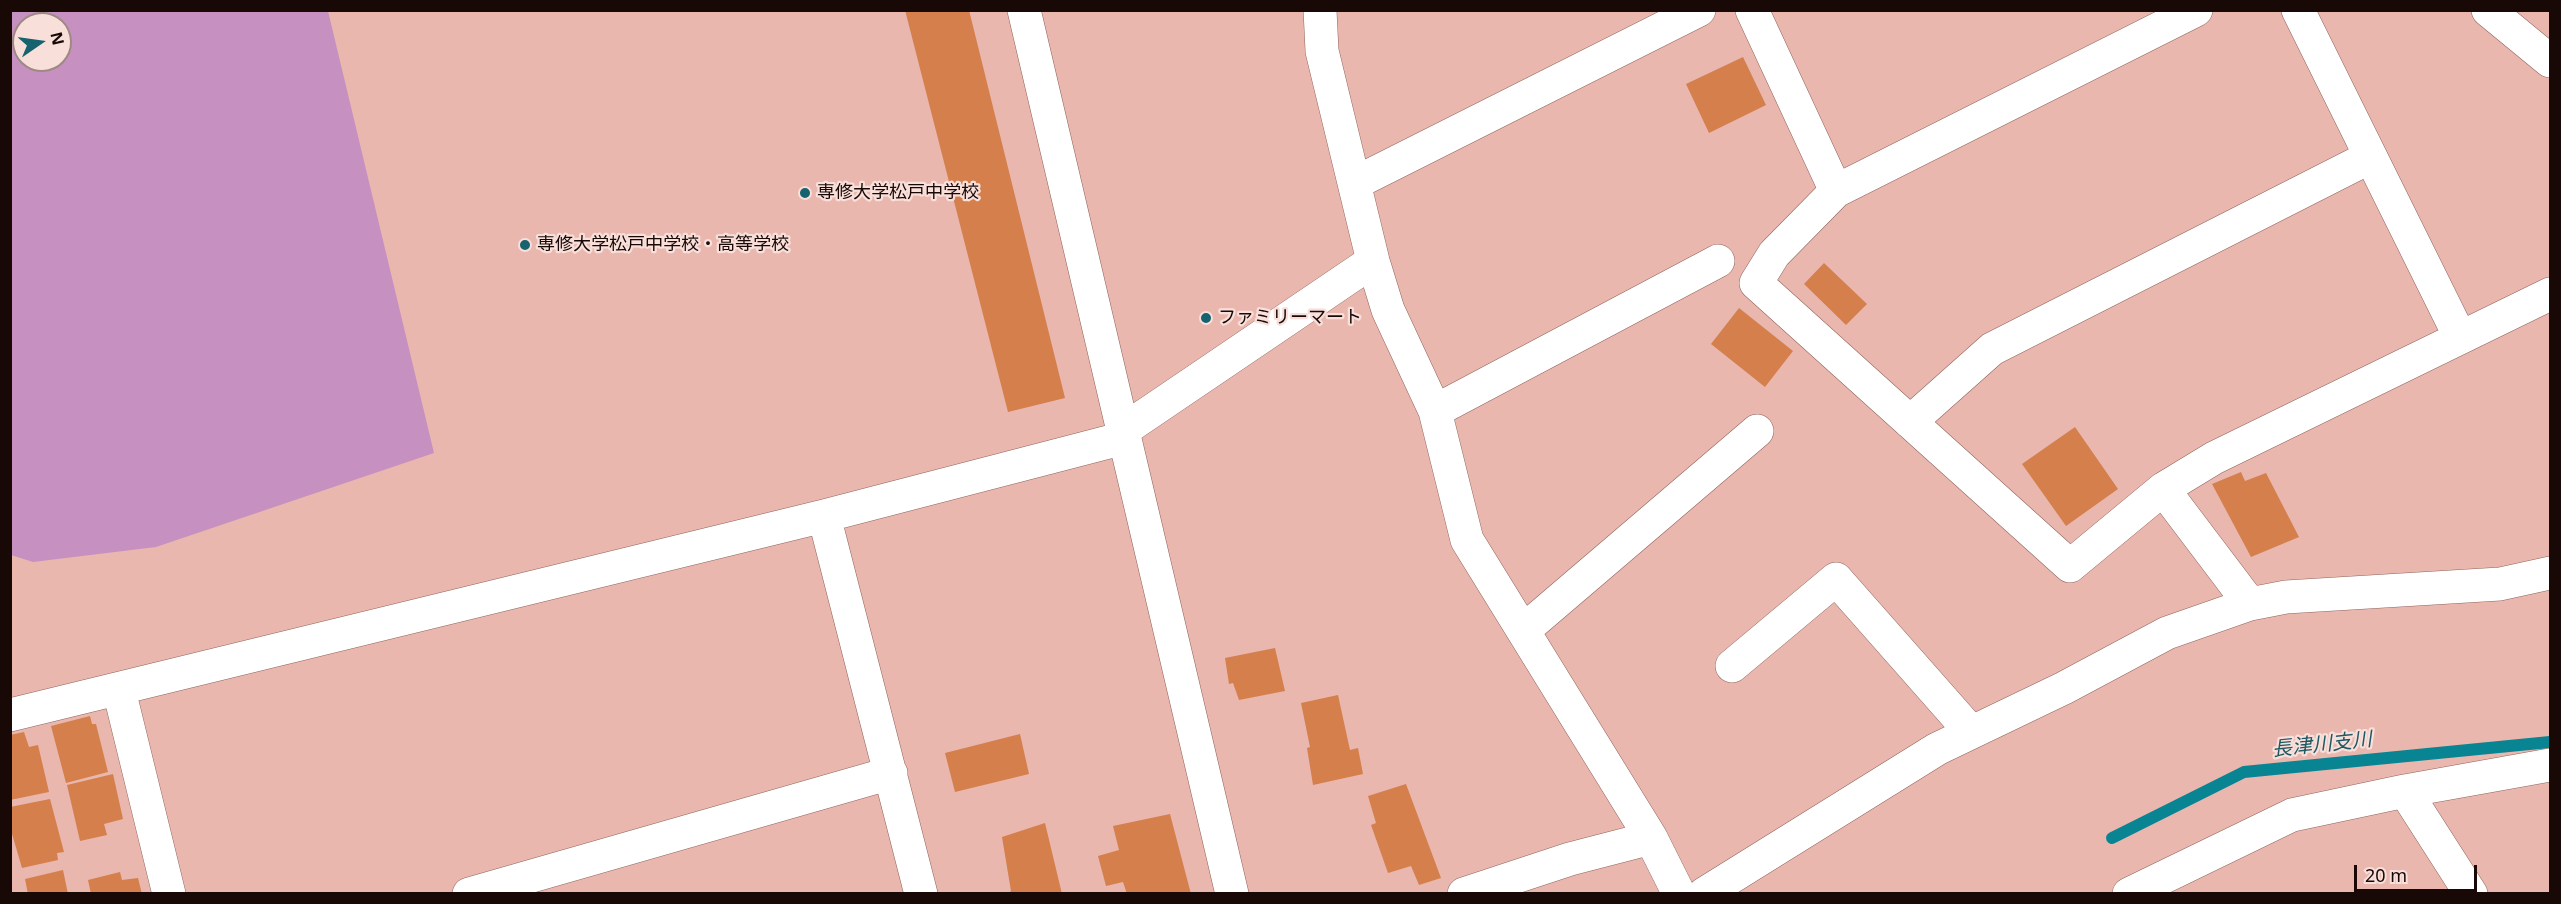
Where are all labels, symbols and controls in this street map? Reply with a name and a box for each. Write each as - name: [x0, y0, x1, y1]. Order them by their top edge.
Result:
- north arrow: [12, 12, 72, 72]
- text: N: [45, 30, 70, 47]
- place label: 専修大学松戸中学校: [817, 182, 979, 204]
- marker: 専修大学松戸中学校: [798, 186, 812, 200]
- place label: 専修大学松戸中学校・高等学校: [537, 234, 789, 256]
- marker: 専修大学松戸中学校・高等学校: [518, 238, 532, 252]
- place label: ファミリーマート: [1218, 307, 1362, 329]
- marker: ファミリーマート: [1199, 311, 1213, 325]
- water label: 長津川支川: [2271, 728, 2373, 762]
- scale bar: [2357, 853, 2480, 891]
- text: 20 m: [2365, 863, 2407, 887]

